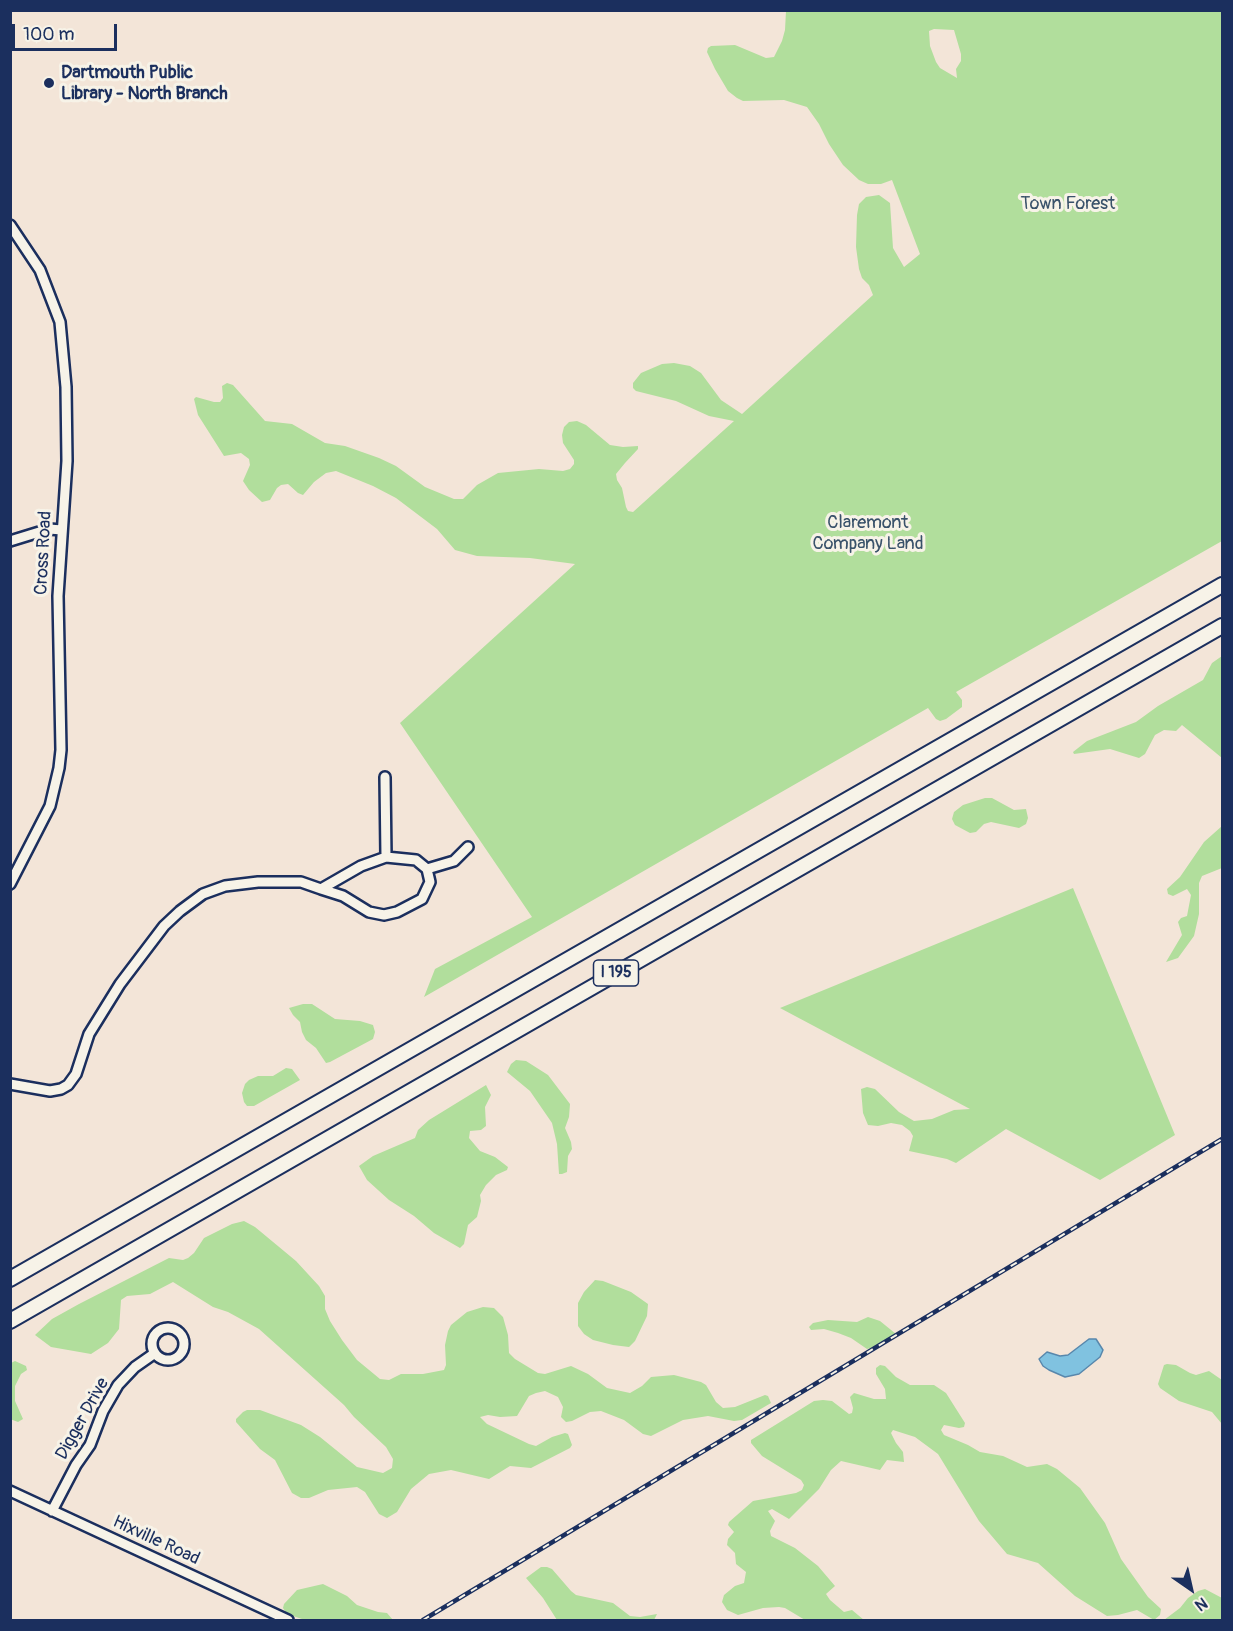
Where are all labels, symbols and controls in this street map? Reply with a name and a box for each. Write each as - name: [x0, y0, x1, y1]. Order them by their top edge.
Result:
- scale bar: [15, 12, 120, 50]
- text: 100 m: [23, 23, 75, 46]
- place label: Dartmouth Public Library - North Branch: [61, 62, 228, 104]
- marker: Dartmouth Public Library - North Branch: [42, 76, 56, 90]
- park label: Town Forest: [1021, 193, 1115, 215]
- street label: Cross Road: [31, 510, 57, 596]
- park label: Claremont Company Land: [813, 512, 923, 554]
- road number: I 195: [594, 960, 638, 986]
- street label: Digger Drive: [52, 1374, 114, 1464]
- street label: Hixville Road: [109, 1511, 203, 1571]
- north arrow: [1161, 1559, 1221, 1619]
- text: N: [1191, 1593, 1211, 1615]

